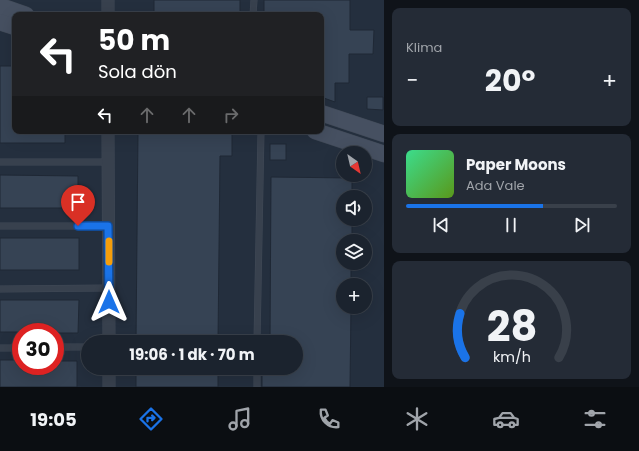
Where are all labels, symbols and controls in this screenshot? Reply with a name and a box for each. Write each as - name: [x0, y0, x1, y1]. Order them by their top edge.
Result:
- text: 50 m: [98, 21, 170, 60]
- icon: left: [32, 28, 84, 80]
- text: Klima: [406, 38, 442, 57]
- text: Sola dön: [98, 59, 177, 84]
- text: 20°: [485, 59, 535, 102]
- text: −: [406, 65, 418, 96]
- text: +: [602, 65, 617, 96]
- icon: left: [94, 104, 116, 126]
- icon: ahead: [136, 104, 158, 126]
- icon: ahead: [178, 104, 200, 126]
- icon: right: [220, 104, 242, 126]
- north arrow: [336, 146, 372, 182]
- map controls: [336, 146, 372, 314]
- text: Paper Moons: [466, 154, 566, 175]
- text: Ada Vale: [466, 176, 525, 195]
- pin: [61, 185, 95, 226]
- button: sound: [336, 190, 372, 226]
- icon: arrive: [67, 191, 89, 213]
- icon: previous: [430, 214, 452, 236]
- icon: pause: [500, 214, 522, 236]
- icon: next: [571, 214, 593, 236]
- button: layers: [336, 234, 372, 270]
- button: +: [336, 278, 372, 314]
- position arrow: [88, 281, 130, 323]
- text: 28: [486, 297, 537, 356]
- speed limit sign: 30: [12, 323, 64, 375]
- text: 19:06 · 1 dk · 70 m: [129, 344, 255, 365]
- text: km/h: [492, 346, 531, 366]
- icon: directions: [137, 405, 165, 433]
- icon: music: [226, 405, 254, 433]
- icon: phone: [315, 405, 343, 433]
- icon: climate: [403, 405, 431, 433]
- icon: car: [492, 405, 520, 433]
- icon: filters: [581, 405, 609, 433]
- text: 19:05: [30, 407, 77, 432]

